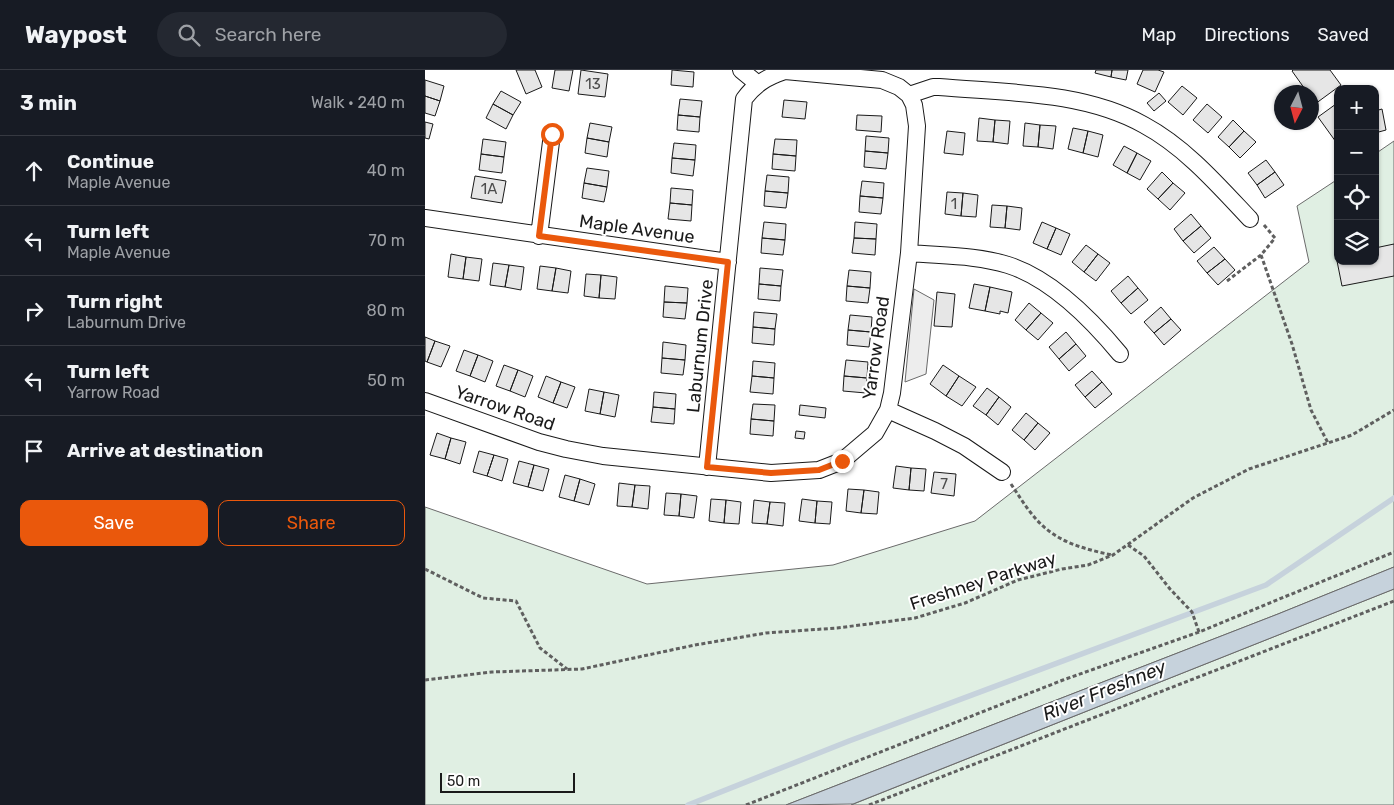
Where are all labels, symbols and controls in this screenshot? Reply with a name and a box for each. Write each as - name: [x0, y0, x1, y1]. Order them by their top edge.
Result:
- search box: [157, 12, 507, 57]
- text: Waypost: [25, 21, 127, 49]
- icon: search: [175, 21, 203, 49]
- text: Search here: [215, 23, 321, 46]
- text: Map: [1141, 24, 1176, 46]
- text: Directions: [1204, 24, 1290, 46]
- text: Saved: [1318, 24, 1369, 46]
- house number: 13: [585, 75, 601, 93]
- north arrow: [1274, 85, 1319, 130]
- map controls: [1334, 85, 1379, 265]
- button: +: [1334, 85, 1379, 130]
- text: 3 min: [20, 90, 77, 115]
- text: Walk · 240 m: [311, 93, 405, 112]
- route start: [541, 123, 564, 146]
- button: −: [1334, 130, 1379, 175]
- text: Continue: [67, 150, 154, 173]
- icon: ahead: [20, 157, 48, 185]
- text: 40 m: [367, 161, 405, 180]
- text: Maple Avenue: [67, 173, 170, 192]
- button: locate: [1334, 175, 1379, 220]
- house number: 1A: [481, 180, 497, 198]
- house number: 1: [951, 195, 957, 213]
- street label: Maple Avenue: [578, 210, 696, 248]
- text: Turn left: [67, 220, 149, 243]
- button: layers: [1334, 220, 1379, 265]
- icon: left: [20, 227, 48, 255]
- text: 70 m: [368, 231, 405, 250]
- text: Maple Avenue: [67, 243, 170, 262]
- street label: Laburnum Drive: [682, 278, 718, 414]
- text: Turn right: [67, 290, 162, 313]
- street label: Yarrow Road: [858, 295, 894, 401]
- icon: right: [20, 297, 48, 325]
- text: 80 m: [367, 301, 405, 320]
- text: Laburnum Drive: [67, 313, 186, 332]
- text: Turn left: [67, 360, 149, 383]
- icon: left: [20, 367, 48, 395]
- text: 50 m: [367, 371, 405, 390]
- street label: Yarrow Road: [452, 381, 558, 435]
- text: Yarrow Road: [67, 383, 160, 402]
- icon: arrive: [20, 437, 48, 465]
- text: Arrive at destination: [67, 439, 263, 462]
- route end: [831, 450, 854, 473]
- house number: 7: [940, 475, 948, 493]
- button: Save: [20, 500, 208, 546]
- button: Share: [218, 500, 405, 546]
- street label: Freshney Parkway: [907, 547, 1059, 615]
- water label: River Freshney: [1039, 655, 1170, 726]
- scale bar: [440, 770, 575, 793]
- text: 50 m: [447, 773, 480, 790]

